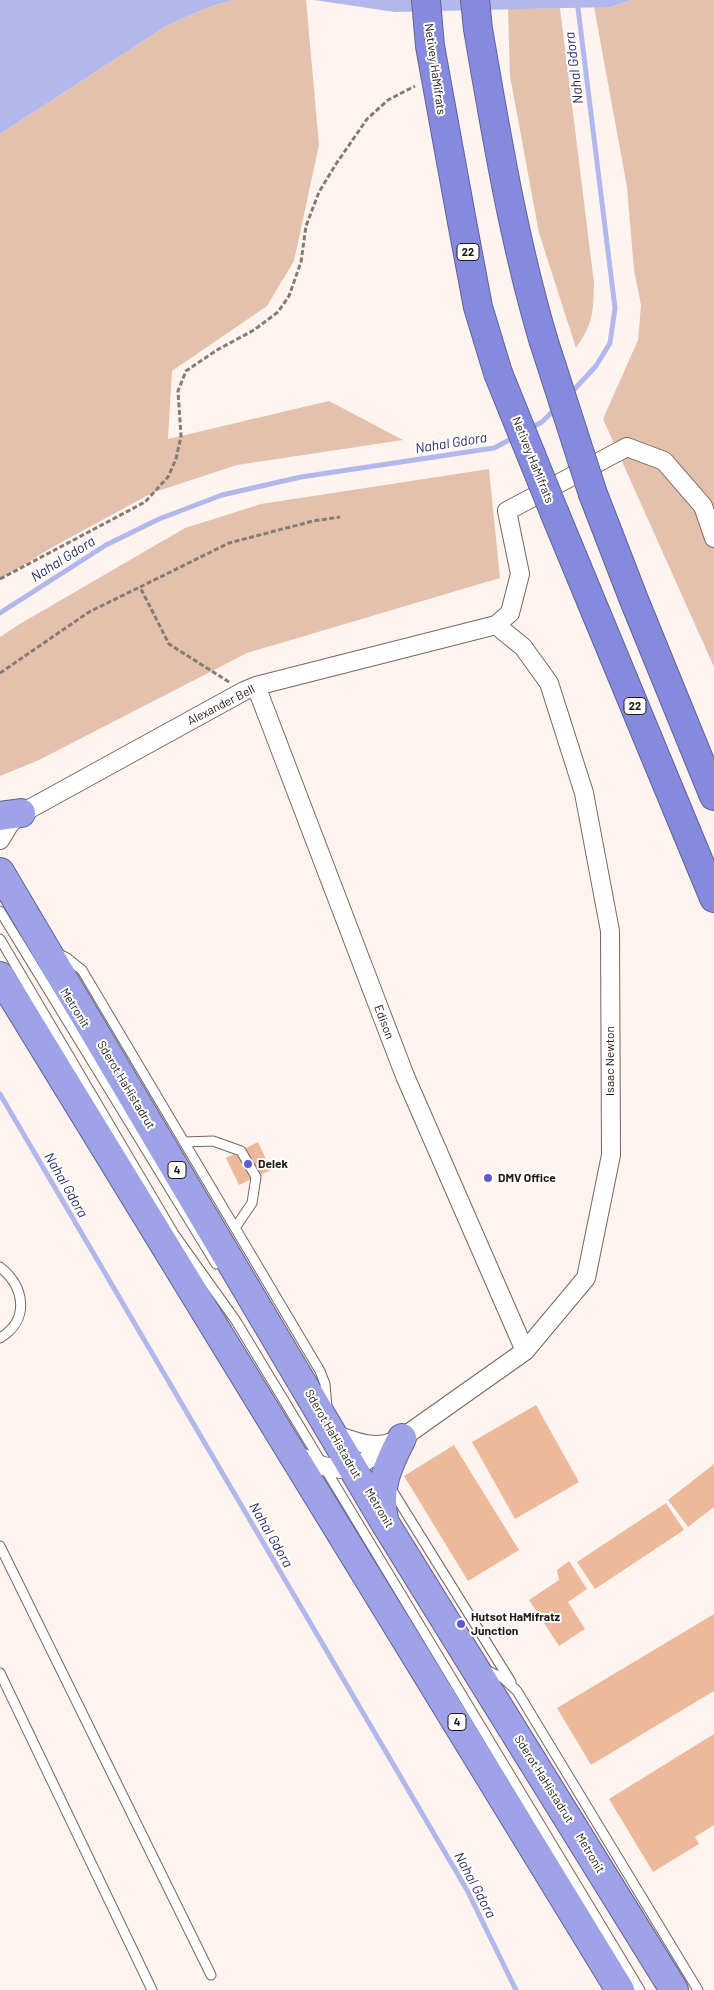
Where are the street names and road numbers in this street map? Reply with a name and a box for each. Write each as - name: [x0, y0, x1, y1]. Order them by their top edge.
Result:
- street label: Netivey HaMifrats: [421, 22, 449, 116]
- road number: 22: [457, 243, 479, 260]
- street label: Netivey HaMifrats: [509, 415, 557, 505]
- street label: Alexander Bell: [185, 682, 257, 728]
- road number: 22: [624, 698, 646, 714]
- street label: Metronit: [57, 986, 93, 1030]
- street label: Edison: [371, 1003, 397, 1041]
- street label: Isaac Newton: [603, 1026, 617, 1096]
- street label: Sderot HaHistadrut: [94, 1038, 158, 1132]
- road number: 4: [168, 1162, 186, 1178]
- street label: Sderot HaHistadrut: [302, 1387, 364, 1481]
- street label: Metronit: [361, 1485, 397, 1531]
- road number: 4: [448, 1714, 466, 1730]
- street label: Sderot HaHistadrut: [511, 1733, 577, 1825]
- street label: Metronit: [572, 1830, 608, 1876]

